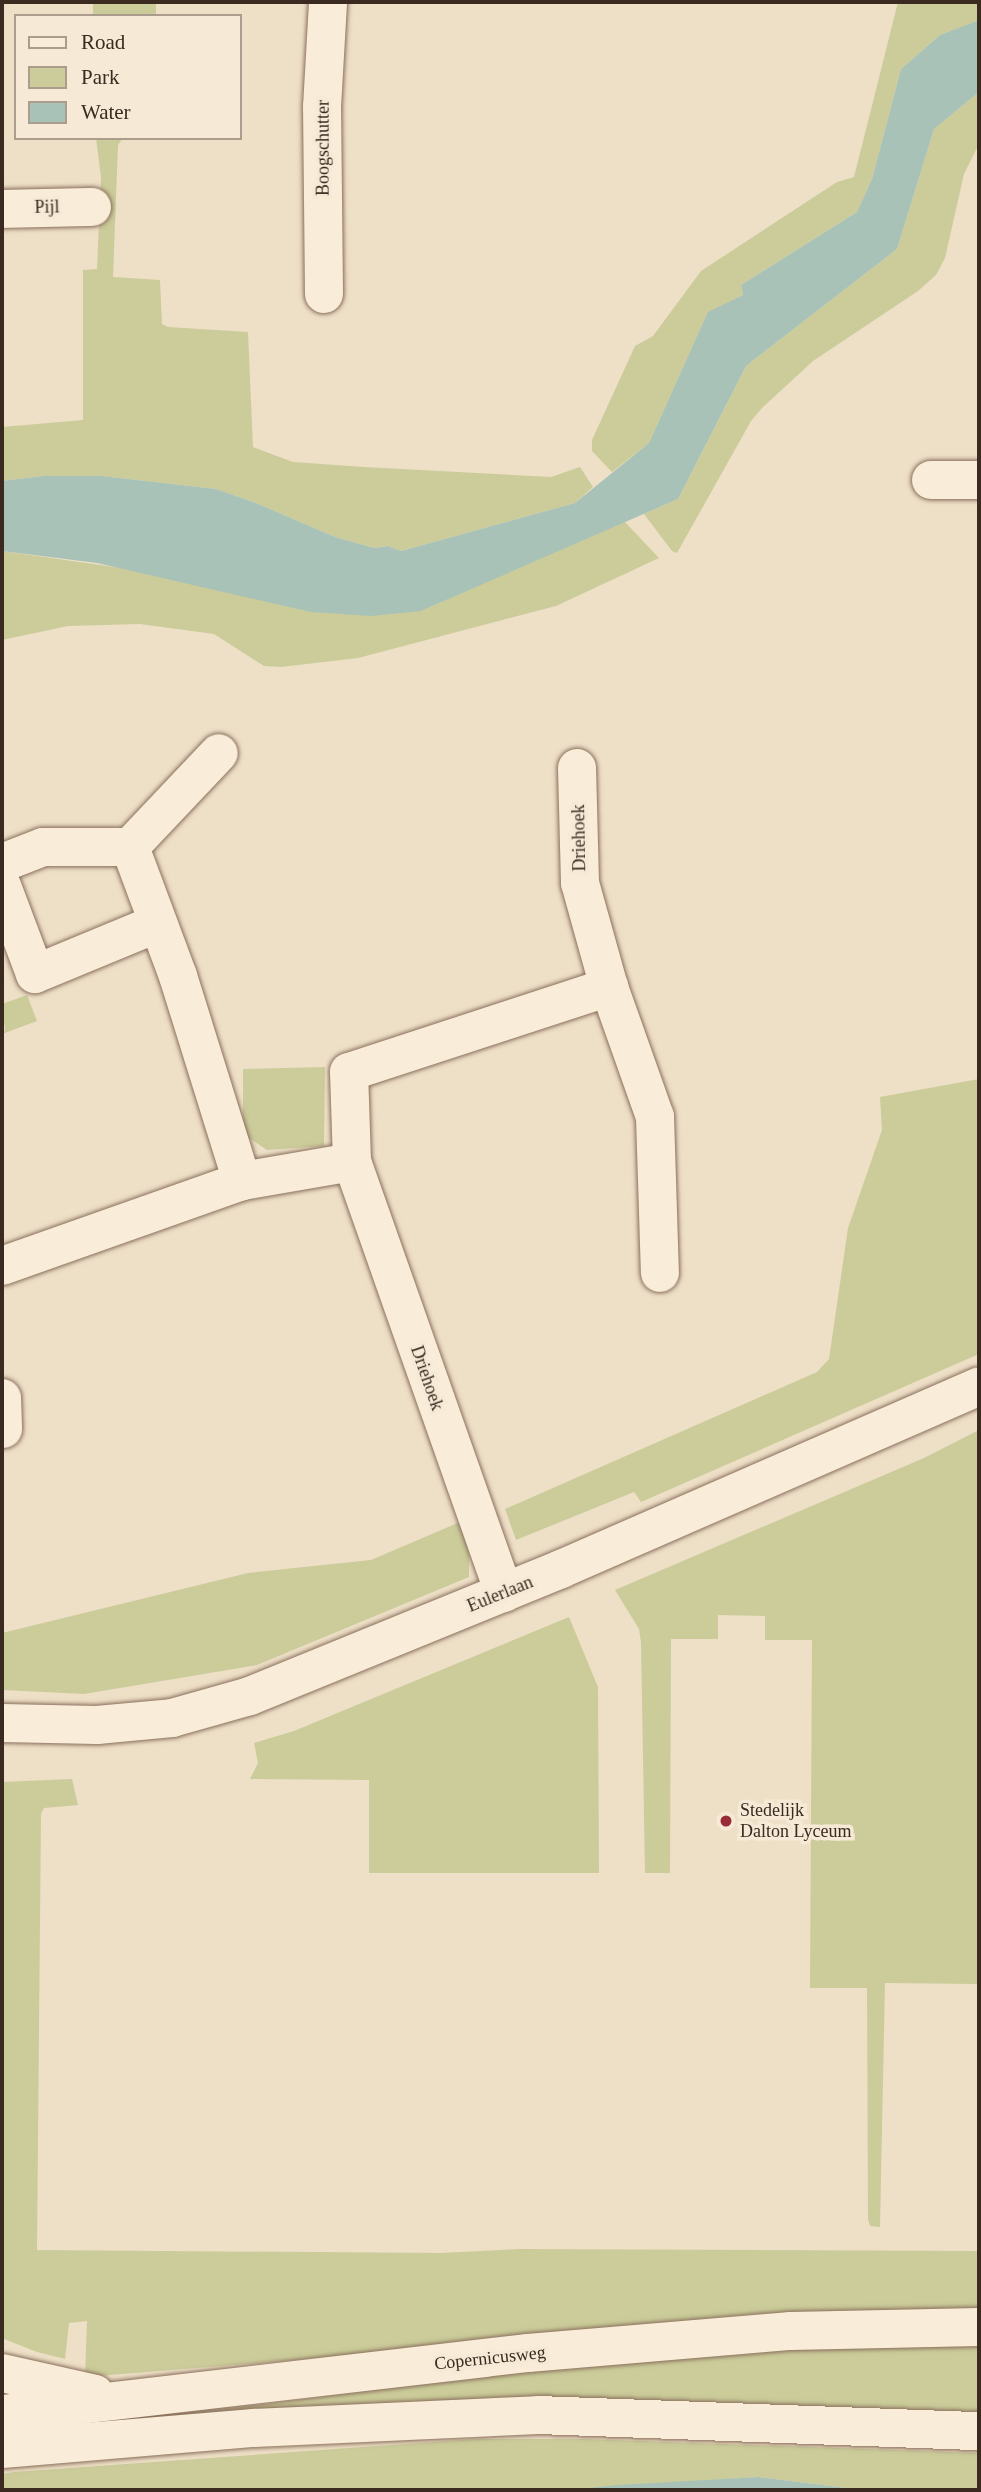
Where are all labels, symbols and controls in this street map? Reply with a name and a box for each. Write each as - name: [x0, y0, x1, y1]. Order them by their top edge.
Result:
- legend: [14, 14, 242, 140]
- text: Road: [81, 30, 125, 54]
- text: Park: [81, 65, 120, 89]
- text: Water: [81, 100, 131, 124]
- street label: Boogschutter: [312, 100, 334, 196]
- street label: Pijl: [34, 196, 60, 218]
- street label: Driehoek: [568, 804, 590, 872]
- street label: Driehoek: [406, 1343, 448, 1413]
- street label: Eulerlaan: [464, 1571, 536, 1617]
- place label: Stedelijk Dalton Lyceum: [740, 1800, 851, 1842]
- marker: Stedelijk Dalton Lyceum: [718, 1813, 734, 1829]
- street label: Copernicusweg: [433, 2341, 547, 2375]

